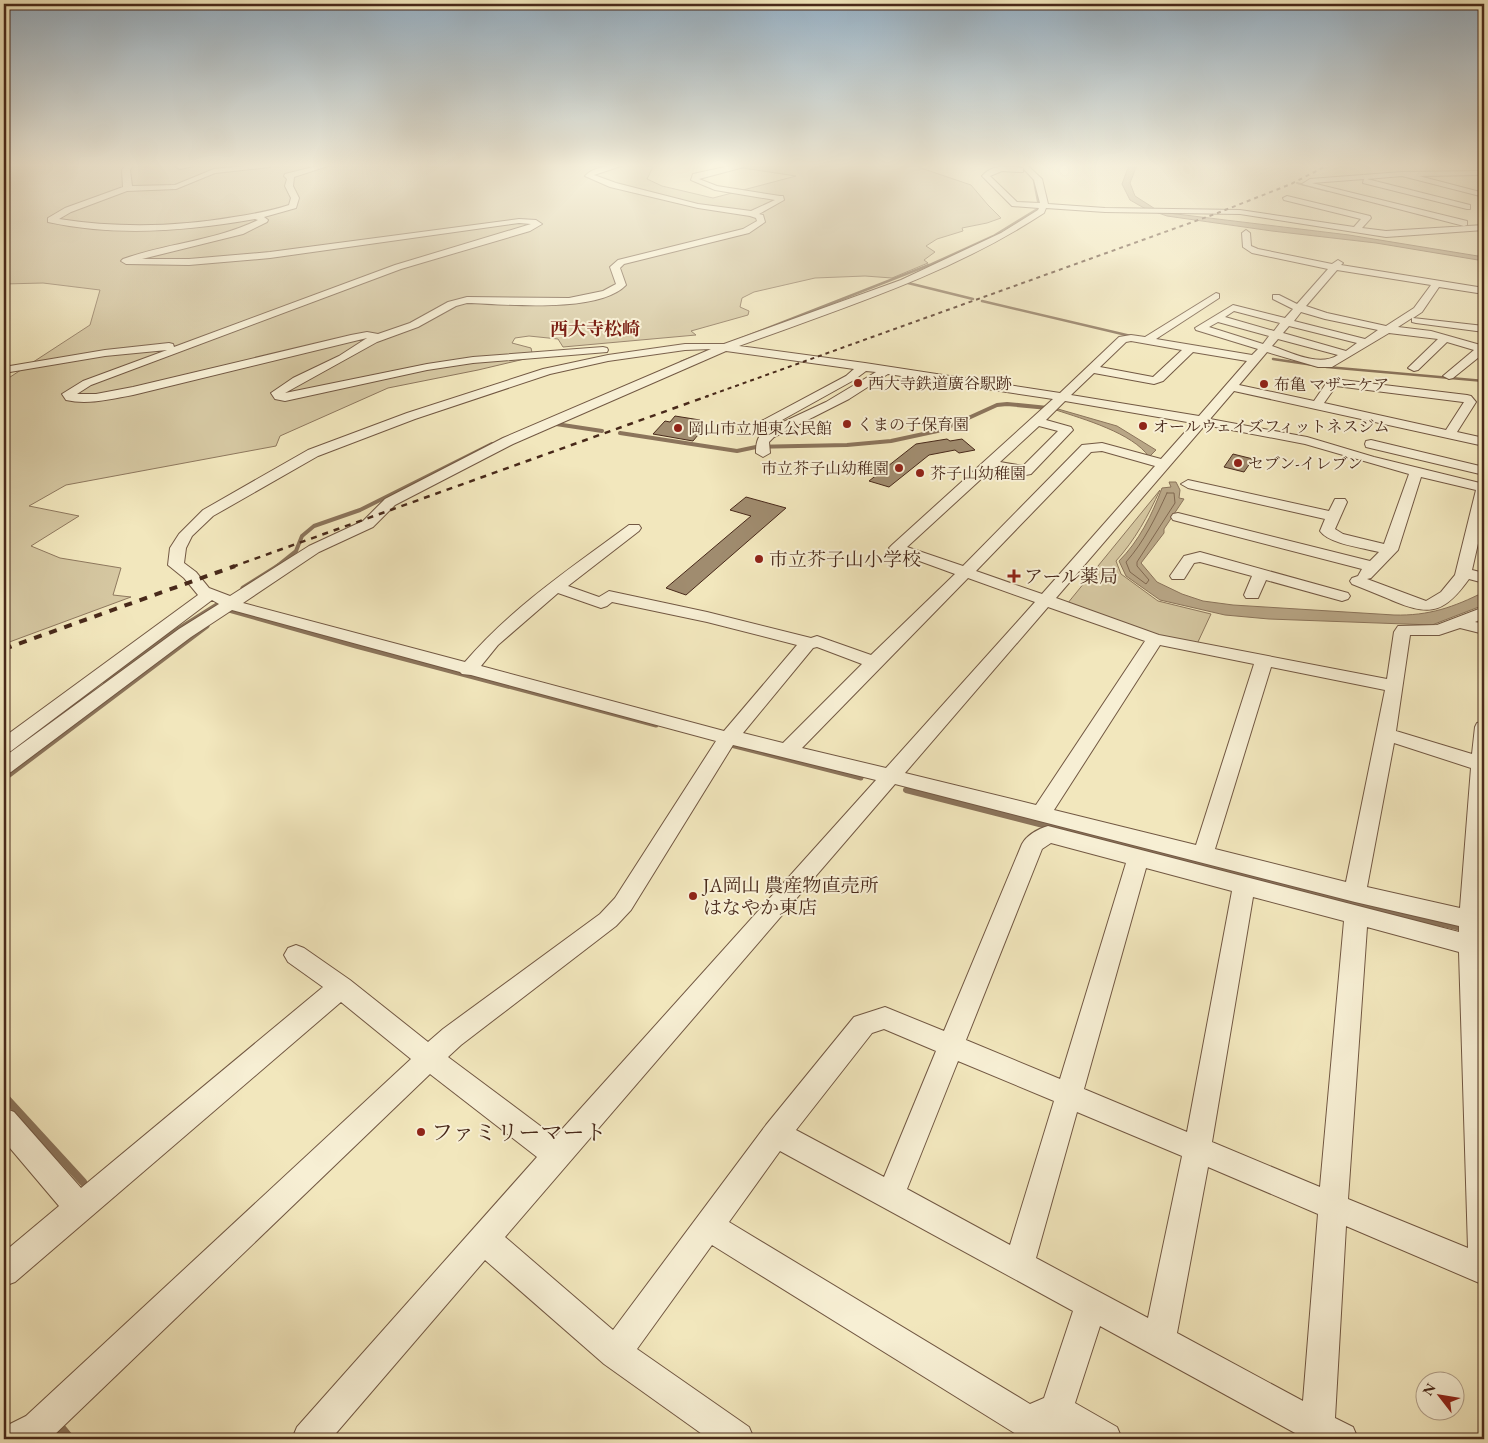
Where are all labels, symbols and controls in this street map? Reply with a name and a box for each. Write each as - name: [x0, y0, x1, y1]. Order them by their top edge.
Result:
- district label: 西大寺松崎: [550, 317, 640, 340]
- place label: 西大寺鉄道廣谷駅跡: [868, 373, 1012, 394]
- place label: 布亀 マザーケア: [1274, 374, 1389, 395]
- marker: 西大寺鉄道廣谷駅跡: [852, 377, 864, 389]
- marker: 布亀 マザーケア: [1258, 378, 1270, 390]
- place label: くまの子保育園: [857, 414, 969, 435]
- place label: オールウェイズフィットネスジム: [1153, 416, 1390, 437]
- place label: 岡山市立旭東公民館: [688, 418, 832, 439]
- marker: くまの子保育園: [841, 418, 853, 430]
- marker: オールウェイズフィットネスジム: [1137, 420, 1149, 432]
- marker: 岡山市立旭東公民館: [672, 422, 684, 434]
- place label: セブン-イレブン: [1248, 453, 1363, 474]
- marker: セブン-イレブン: [1232, 457, 1244, 469]
- place label: 市立芥子山幼稚園: [761, 458, 889, 479]
- marker: 市立芥子山幼稚園: [893, 462, 905, 474]
- place label: 芥子山幼稚園: [930, 463, 1026, 484]
- marker: 芥子山幼稚園: [914, 467, 926, 479]
- place label: 市立芥子山小学校: [769, 547, 921, 572]
- marker: 市立芥子山小学校: [753, 553, 765, 565]
- place label: アール薬局: [1024, 564, 1118, 589]
- marker: アール薬局: [1008, 570, 1020, 582]
- place label: JA岡山 農産物直売所 はなやか東店: [701, 873, 878, 920]
- marker: JA岡山 農産物直売所 はなやか東店: [687, 890, 699, 902]
- place label: ファミリーマート: [431, 1118, 607, 1147]
- marker: ファミリーマート: [415, 1126, 427, 1138]
- north arrow: [1416, 1370, 1466, 1420]
- text: N: [1418, 1379, 1440, 1399]

